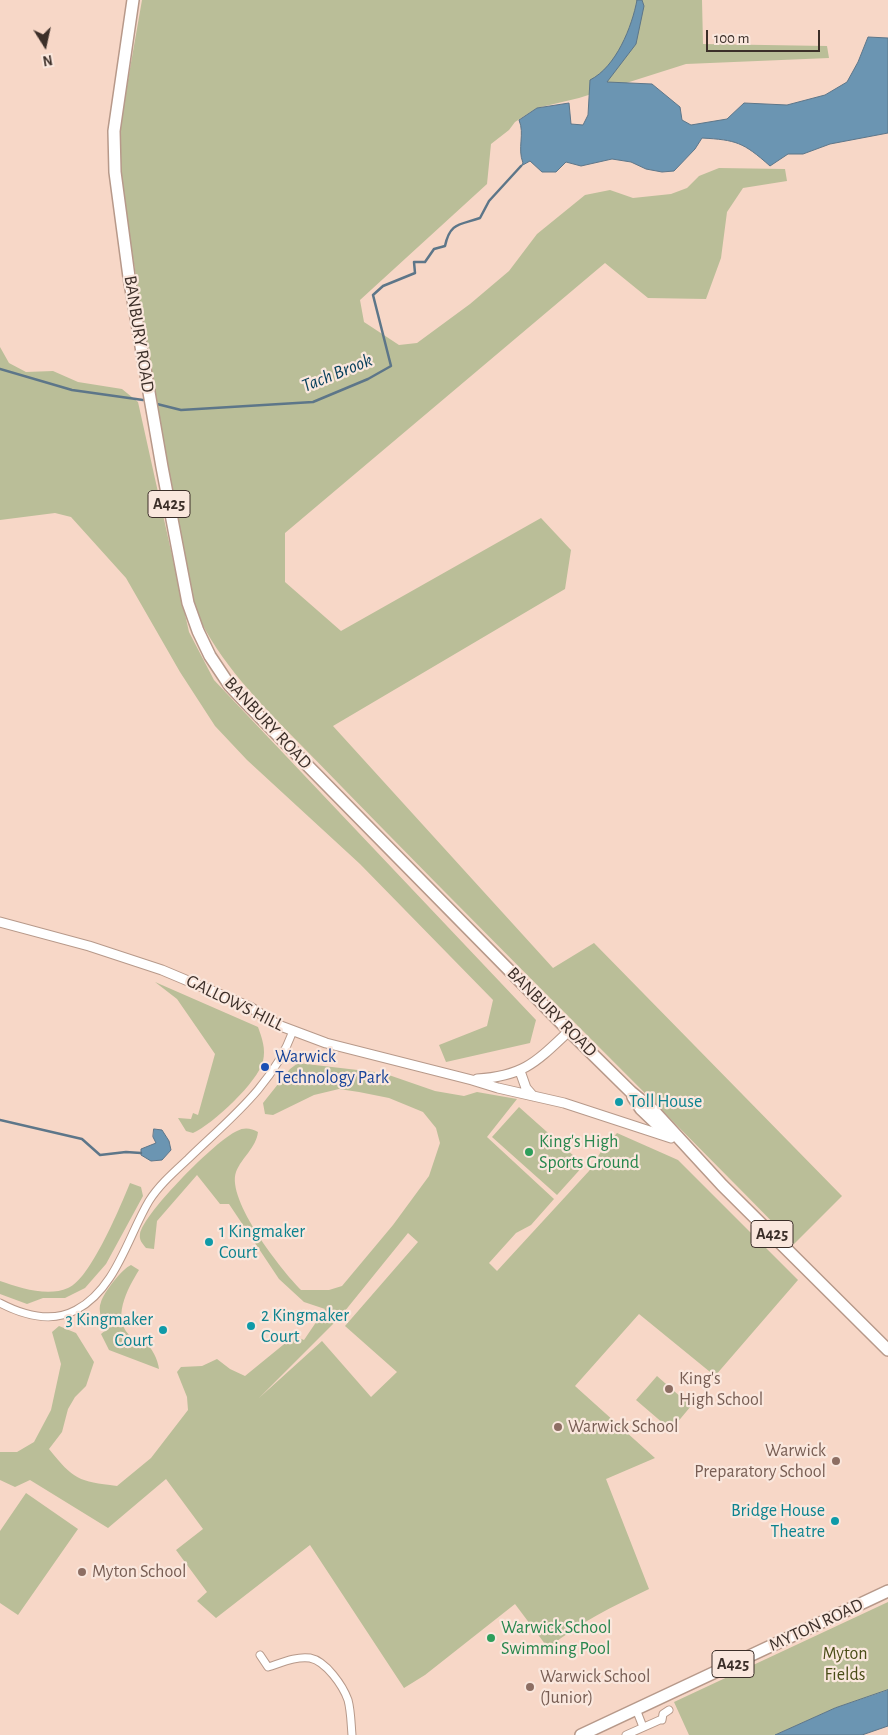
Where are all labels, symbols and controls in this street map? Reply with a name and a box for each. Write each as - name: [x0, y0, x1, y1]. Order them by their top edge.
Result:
- north arrow: [20, 20, 70, 70]
- scale bar: [708, 20, 822, 52]
- text: 100 m: [714, 31, 749, 46]
- text: N: [42, 52, 54, 68]
- street label: BANBURY ROAD: [119, 274, 159, 394]
- water label: Tach Brook: [298, 349, 376, 397]
- road number: A425: [148, 490, 190, 518]
- street label: BANBURY ROAD: [220, 672, 316, 774]
- street label: BANBURY ROAD: [503, 963, 601, 1061]
- street label: GALLOWS HILL: [183, 970, 287, 1036]
- place label: Warwick Technology Park: [275, 1046, 389, 1088]
- marker: Warwick Technology Park: [259, 1061, 271, 1073]
- place label: Toll House: [629, 1091, 702, 1113]
- marker: Toll House: [613, 1096, 625, 1108]
- place label: King's High Sports Ground: [539, 1131, 639, 1174]
- marker: King's High Sports Ground: [523, 1146, 535, 1158]
- road number: A425: [751, 1220, 793, 1248]
- place label: 1 Kingmaker Court: [219, 1221, 305, 1264]
- marker: 1 Kingmaker Court: [203, 1236, 215, 1248]
- place label: 2 Kingmaker Court: [261, 1305, 349, 1348]
- place label: 3 Kingmaker Court: [66, 1309, 153, 1352]
- marker: 2 Kingmaker Court: [245, 1320, 257, 1332]
- marker: 3 Kingmaker Court: [157, 1324, 169, 1336]
- place label: King's High School: [679, 1368, 763, 1410]
- marker: King's High School: [663, 1383, 675, 1395]
- place label: Warwick School: [568, 1416, 678, 1438]
- marker: Warwick School: [552, 1421, 564, 1433]
- place label: Warwick Preparatory School: [694, 1440, 826, 1482]
- marker: Warwick Preparatory School: [830, 1455, 842, 1467]
- place label: Bridge House Theatre: [731, 1500, 825, 1542]
- marker: Bridge House Theatre: [829, 1515, 841, 1527]
- place label: Myton School: [92, 1561, 186, 1583]
- marker: Myton School: [76, 1566, 88, 1578]
- street label: MYTON ROAD: [765, 1594, 867, 1656]
- place label: Warwick School Swimming Pool: [501, 1617, 611, 1660]
- marker: Warwick School Swimming Pool: [485, 1632, 497, 1644]
- park label: Myton Fields: [823, 1643, 867, 1686]
- road number: A425: [712, 1650, 754, 1678]
- place label: Warwick School (Junior): [540, 1666, 650, 1708]
- marker: Warwick School (Junior): [524, 1681, 536, 1693]

